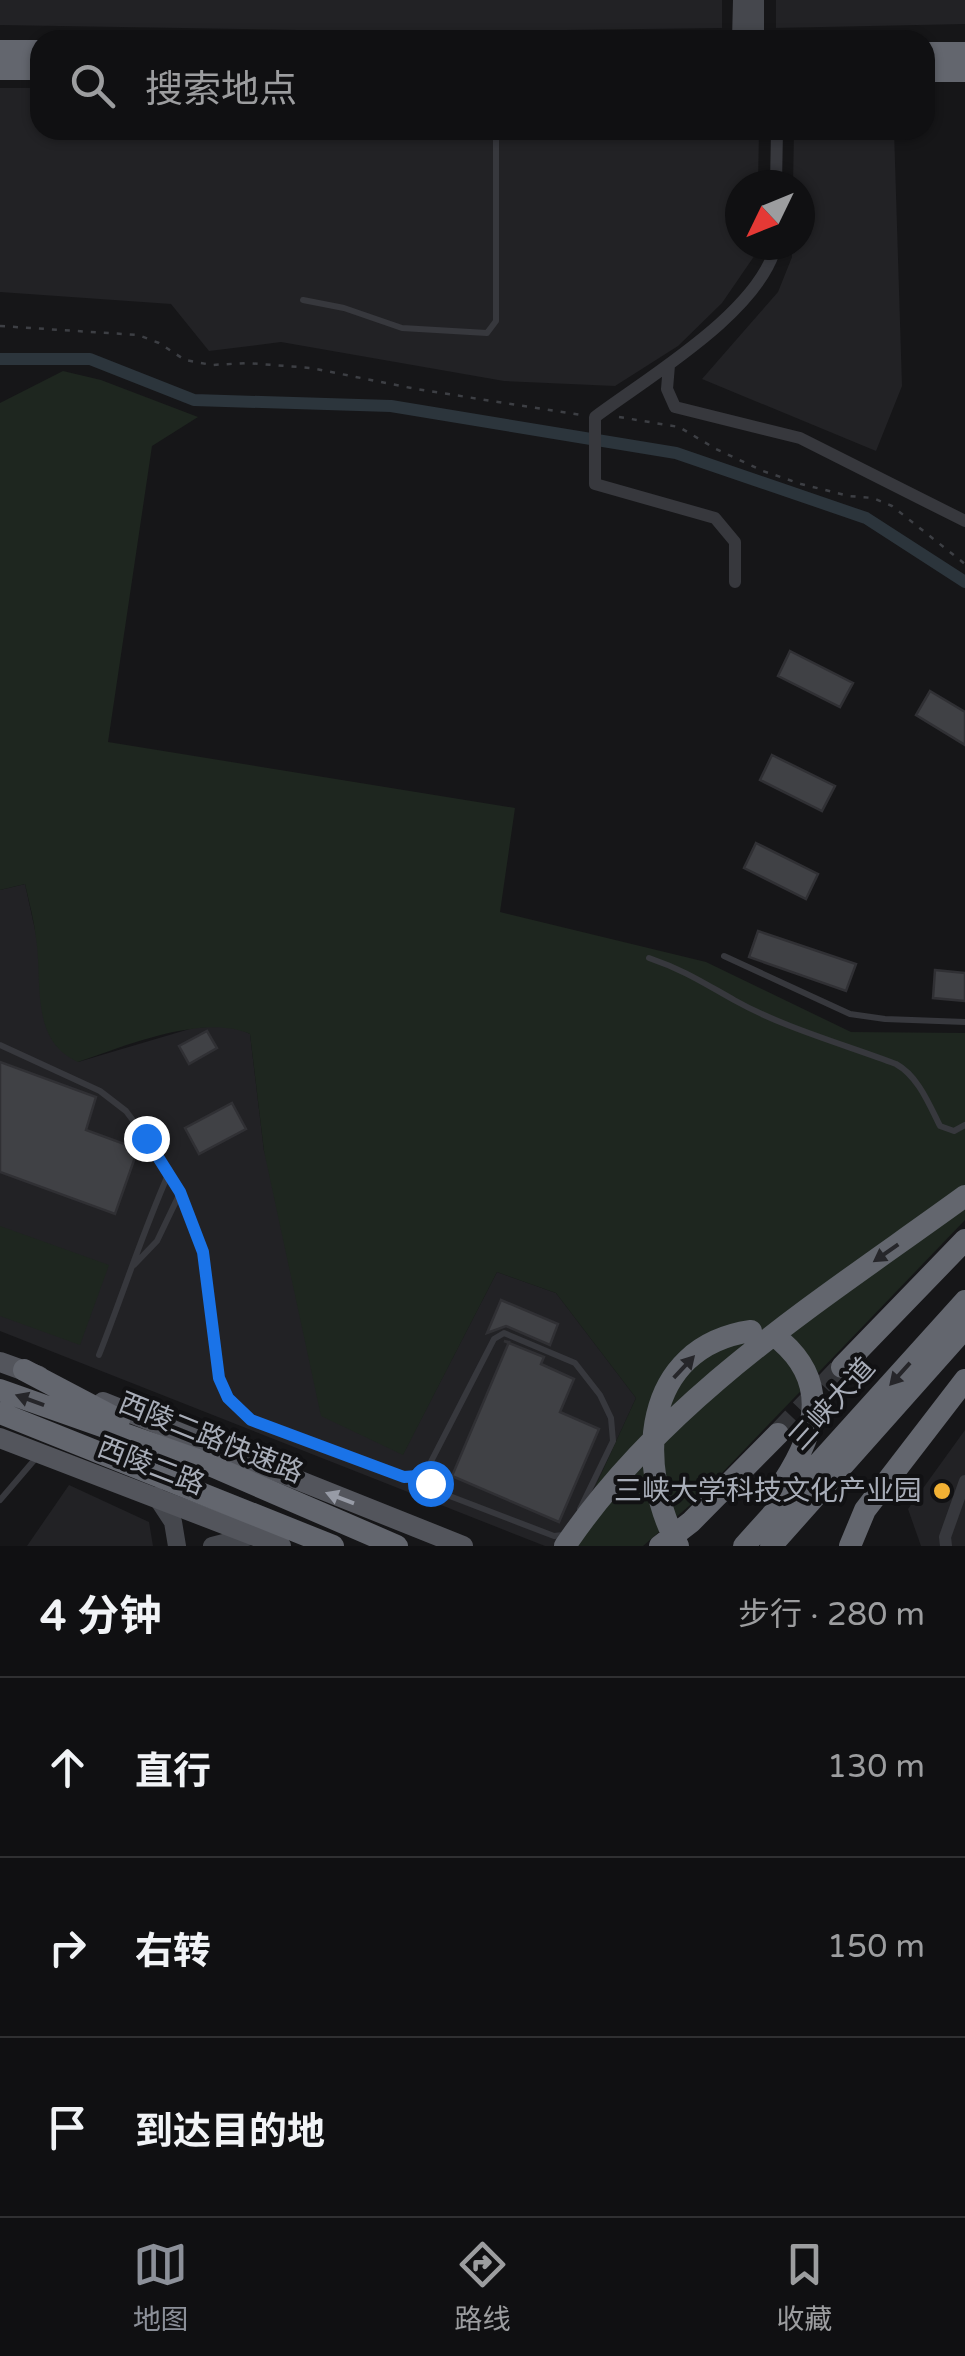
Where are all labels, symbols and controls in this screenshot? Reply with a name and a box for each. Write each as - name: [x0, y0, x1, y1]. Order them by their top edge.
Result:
- search box: [30, 30, 935, 140]
- icon: search: [65, 58, 120, 113]
- text: 搜索地点: [145, 67, 297, 113]
- north arrow: [725, 170, 815, 260]
- route end: [124, 1116, 170, 1162]
- one-way arrow: [873, 1243, 899, 1262]
- street label: 三峡大道: [782, 1351, 882, 1457]
- one-way arrow: [673, 1355, 696, 1379]
- one-way arrow: [889, 1361, 911, 1386]
- street label: 西陵二路快速路: [114, 1386, 308, 1490]
- one-way arrow: [14, 1392, 44, 1407]
- street label: 西陵二路: [93, 1430, 209, 1502]
- route start: [408, 1461, 454, 1507]
- place label: 三峡大学科技文化产业园: [614, 1474, 922, 1508]
- marker: 三峡大学科技文化产业园: [931, 1480, 953, 1502]
- one-way arrow: [325, 1489, 355, 1505]
- text: 4 分钟: [40, 1591, 161, 1642]
- text: 步行 · 280 m: [738, 1596, 925, 1634]
- icon: ahead: [40, 1740, 95, 1795]
- text: 130 m: [827, 1748, 925, 1786]
- text: 直行: [135, 1749, 211, 1795]
- icon: right: [40, 1920, 95, 1975]
- text: 150 m: [827, 1928, 925, 1966]
- text: 右转: [135, 1929, 211, 1975]
- icon: arrive: [40, 2100, 95, 2155]
- text: 到达目的地: [135, 2109, 325, 2155]
- tab: 地图: [133, 2237, 189, 2337]
- tab: 路线: [454, 2237, 510, 2337]
- tab: 收藏: [776, 2237, 832, 2337]

